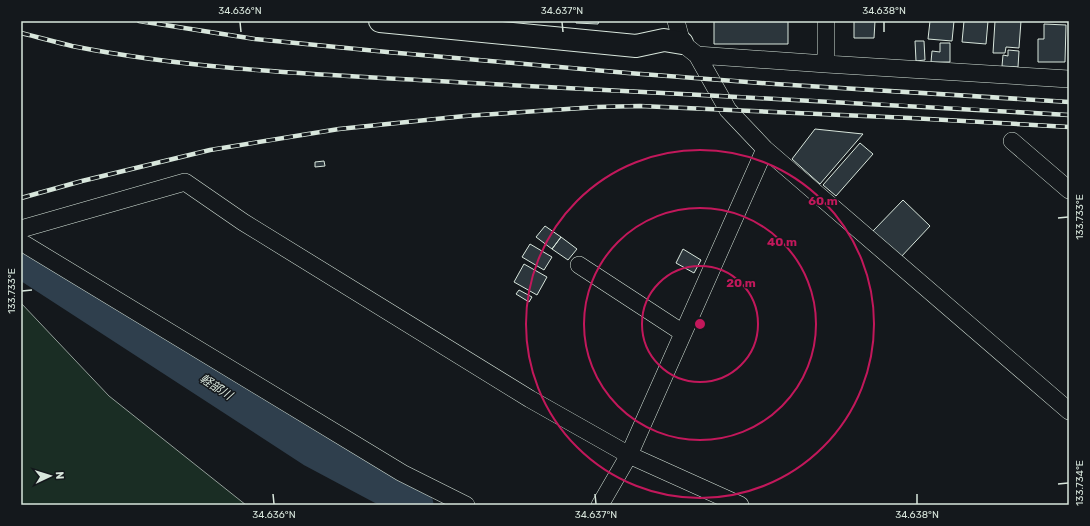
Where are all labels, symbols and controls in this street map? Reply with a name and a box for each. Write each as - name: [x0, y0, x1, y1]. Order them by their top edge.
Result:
- text: 34.636°N: [218, 5, 262, 17]
- text: 34.637°N: [541, 5, 583, 17]
- text: 34.638°N: [862, 5, 906, 17]
- text: 60 m: [808, 194, 838, 208]
- text: 133.733°E: [1074, 194, 1086, 240]
- text: 40 m: [767, 235, 797, 249]
- text: 133.733°E: [6, 268, 18, 314]
- text: 20 m: [726, 276, 756, 290]
- centre of rings: [693, 317, 707, 331]
- water label: 軽部川: [197, 371, 237, 404]
- north arrow: [30, 456, 70, 496]
- text: 133.734°E: [1074, 460, 1086, 506]
- text: N: [53, 471, 66, 480]
- text: 34.636°N: [252, 509, 296, 521]
- text: 34.637°N: [575, 509, 617, 521]
- text: 34.638°N: [895, 509, 939, 521]

